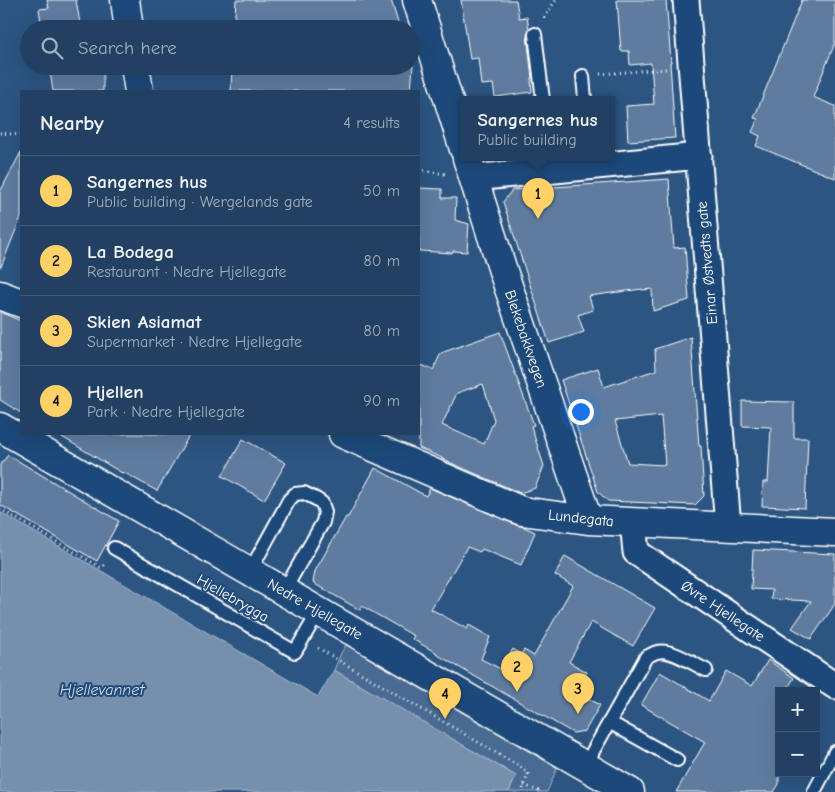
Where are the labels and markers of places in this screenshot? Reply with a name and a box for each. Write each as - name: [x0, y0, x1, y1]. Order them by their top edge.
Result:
- pin: 1: [522, 178, 554, 219]
- pin: 2: [501, 651, 533, 692]
- pin: 3: [562, 673, 594, 714]
- pin: 4: [429, 678, 461, 719]

